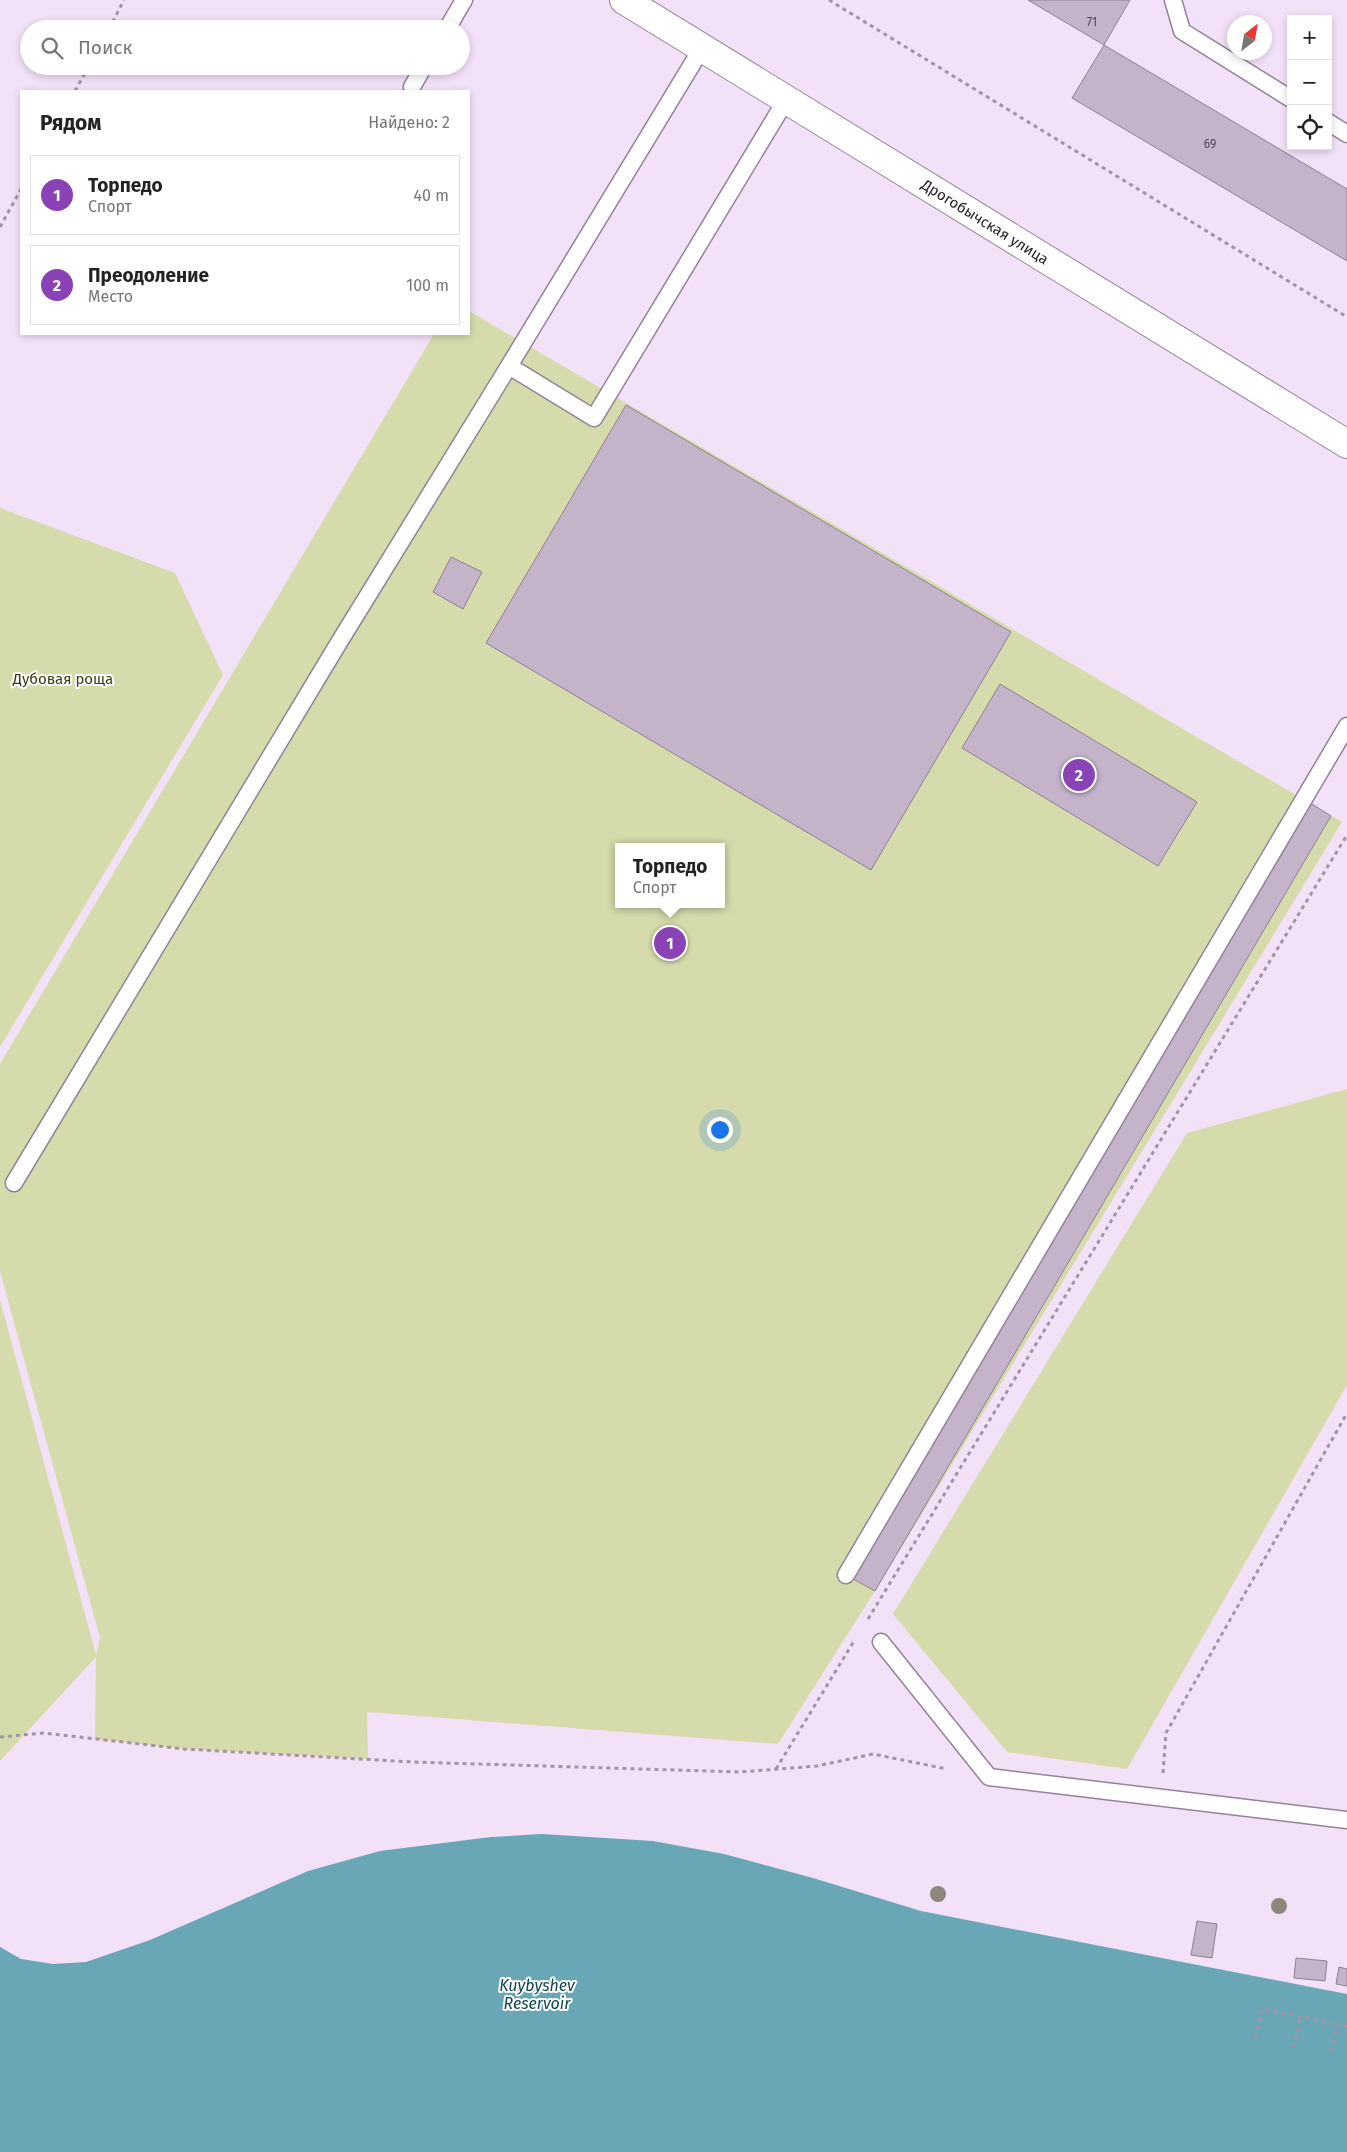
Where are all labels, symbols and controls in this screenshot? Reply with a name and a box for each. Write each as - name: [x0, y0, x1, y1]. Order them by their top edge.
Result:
- house number: 71: [1087, 15, 1097, 29]
- north arrow: [1227, 15, 1272, 60]
- map controls: [1287, 15, 1332, 150]
- button: +: [1287, 15, 1332, 60]
- search box: [20, 20, 470, 75]
- icon: search: [38, 34, 66, 62]
- text: Поиск: [78, 36, 132, 59]
- button: −: [1287, 60, 1332, 105]
- button: locate: [1287, 105, 1332, 150]
- text: Рядом: [40, 110, 101, 136]
- text: Найдено: 2: [368, 113, 450, 132]
- house number: 69: [1204, 137, 1216, 151]
- text: Торпедо: [88, 174, 163, 197]
- street label: Дрогобычская улица: [917, 175, 1052, 268]
- text: 1: [53, 186, 61, 205]
- text: 40 m: [414, 186, 449, 205]
- text: Спорт: [88, 197, 132, 216]
- text: Преодоление: [88, 264, 209, 287]
- text: 2: [53, 276, 61, 295]
- text: 100 m: [406, 276, 449, 295]
- text: Место: [88, 287, 133, 306]
- park label: Дубовая роща: [12, 670, 113, 688]
- pin: 2: [1063, 756, 1095, 794]
- popup: [615, 843, 725, 908]
- text: Торпедо: [633, 855, 707, 878]
- text: Спорт: [633, 878, 677, 897]
- pin: 1: [654, 924, 686, 962]
- your location: [707, 1117, 733, 1143]
- water label: Kuybyshev Reservoir: [499, 1976, 576, 2013]

